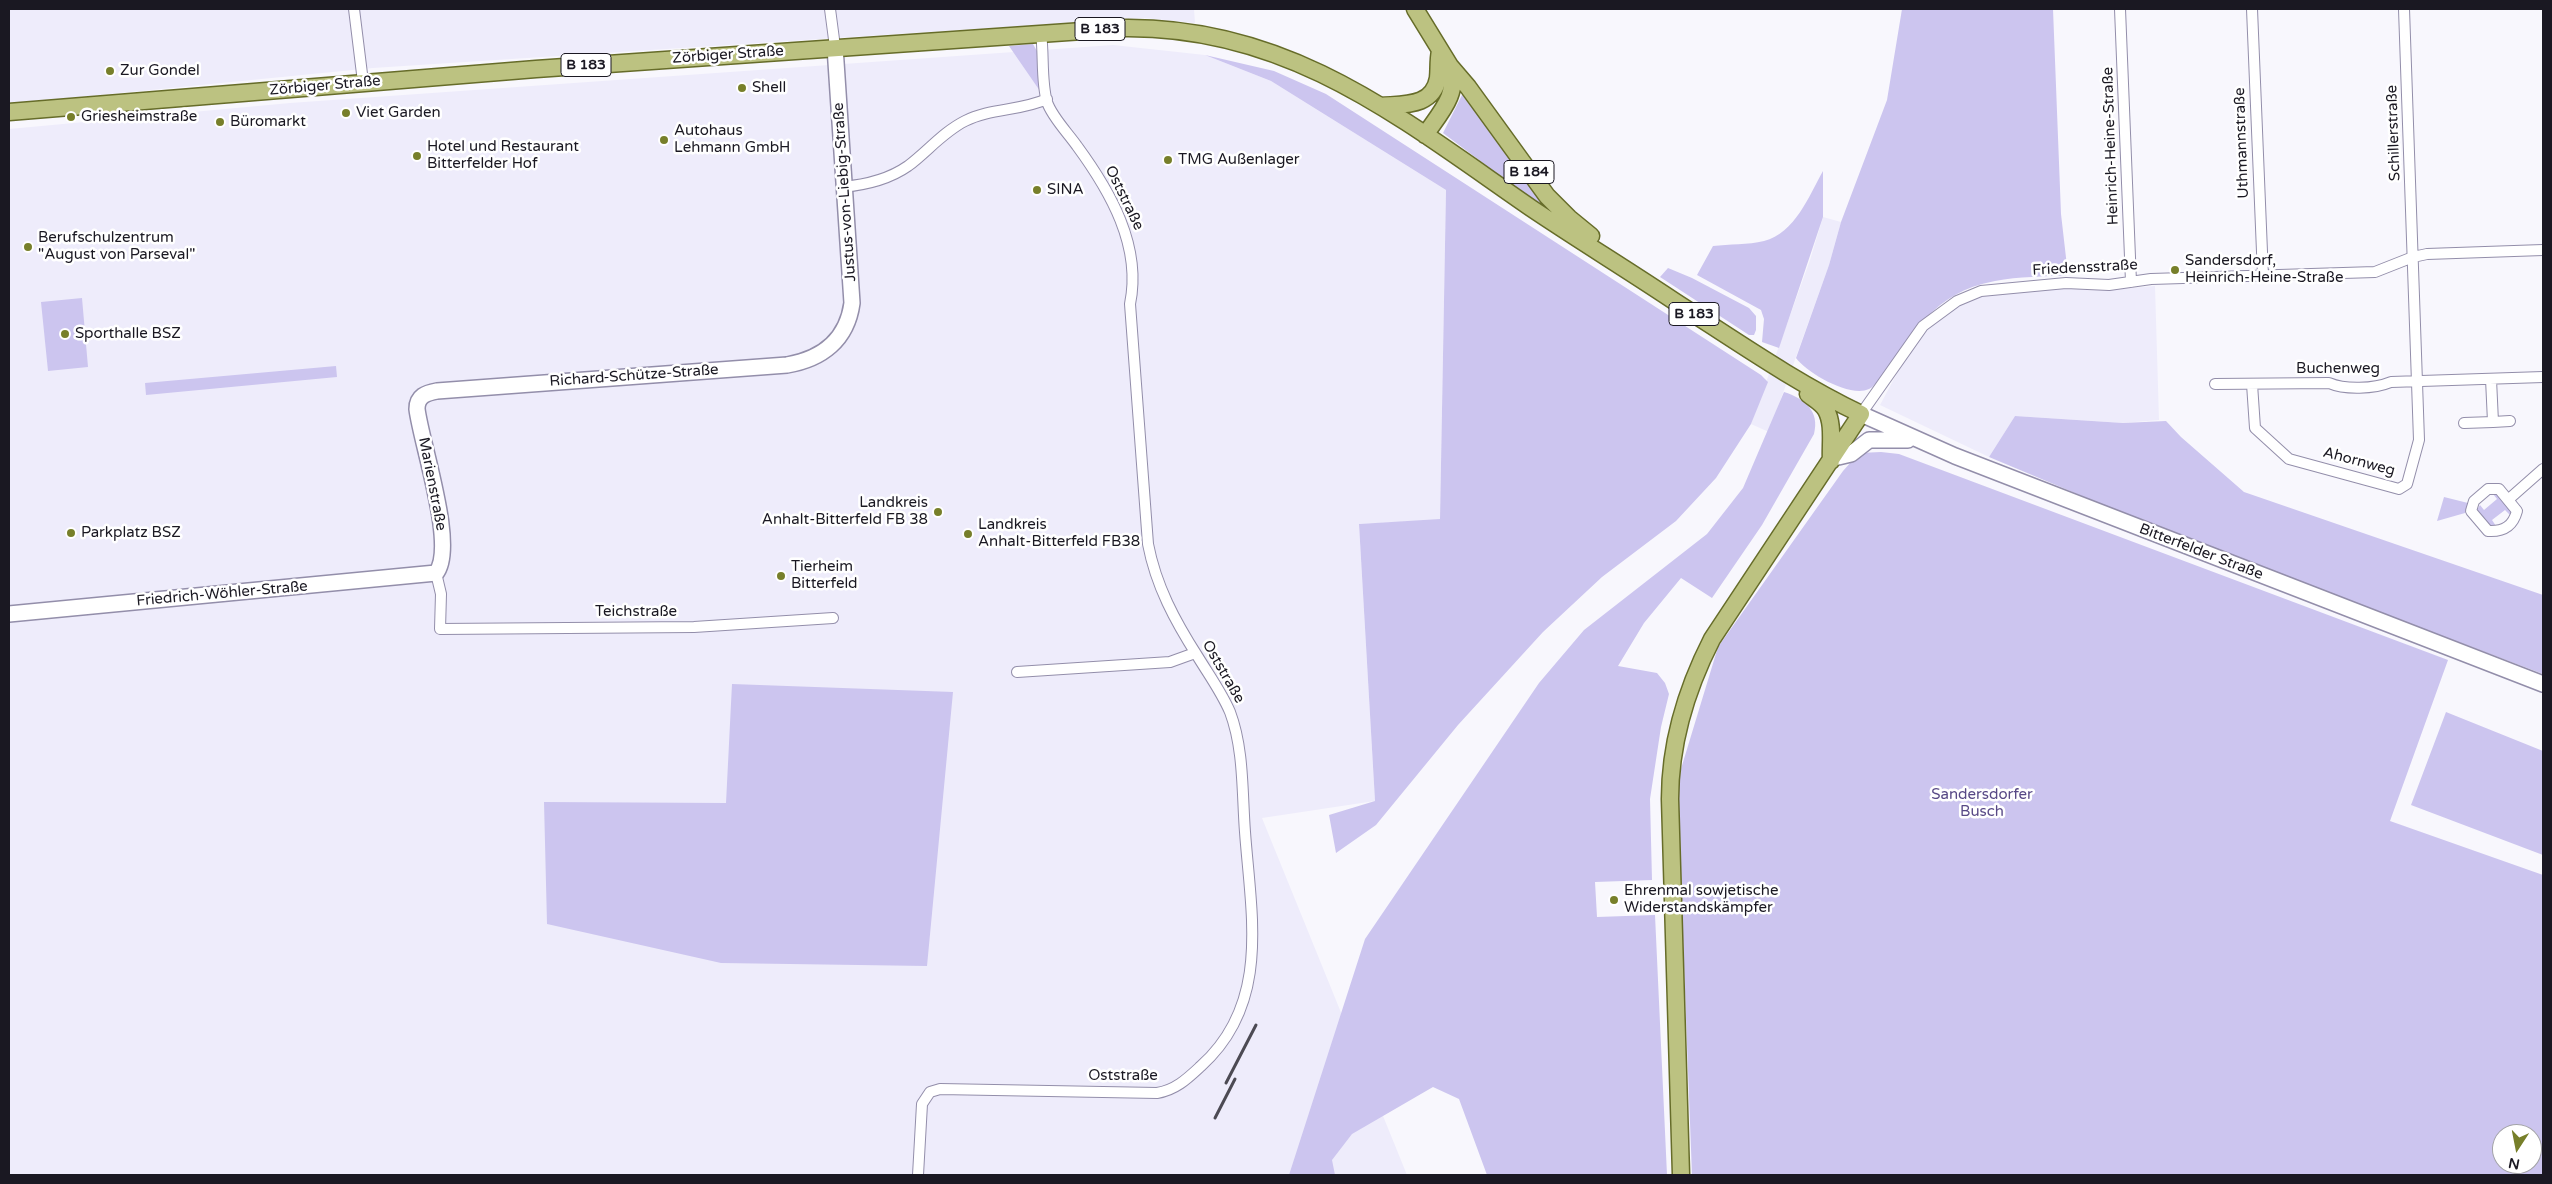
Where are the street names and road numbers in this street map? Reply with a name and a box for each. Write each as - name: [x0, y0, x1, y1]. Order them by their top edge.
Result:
- road number: B 183: [1075, 18, 1125, 40]
- street label: Zörbiger Straße: [672, 42, 784, 68]
- road number: B 183: [561, 54, 611, 76]
- street label: Heinrich-Heine-Straße: [2099, 67, 2123, 225]
- street label: Zörbiger Straße: [269, 72, 381, 100]
- street label: Schillerstraße: [2383, 84, 2405, 182]
- street label: Uthmannstraße: [2231, 87, 2253, 199]
- street label: Justus-von-Liebig-Straße: [830, 102, 860, 282]
- road number: B 184: [1504, 160, 1554, 183]
- street label: Oststraße: [1101, 163, 1147, 233]
- street label: Friedensstraße: [2032, 256, 2138, 280]
- road number: B 183: [1669, 302, 1719, 326]
- street label: Buchenweg: [2296, 360, 2380, 378]
- street label: Richard-Schütze-Straße: [549, 361, 719, 391]
- street label: Marienstraße: [414, 436, 450, 532]
- street label: Ahornweg: [2321, 444, 2397, 480]
- street label: Bitterfelder Straße: [2137, 520, 2265, 584]
- street label: Friedrich-Wöhler-Straße: [136, 578, 308, 610]
- street label: Teichstraße: [595, 603, 677, 621]
- street label: Oststraße: [1198, 637, 1248, 707]
- street label: Oststraße: [1088, 1067, 1158, 1085]

